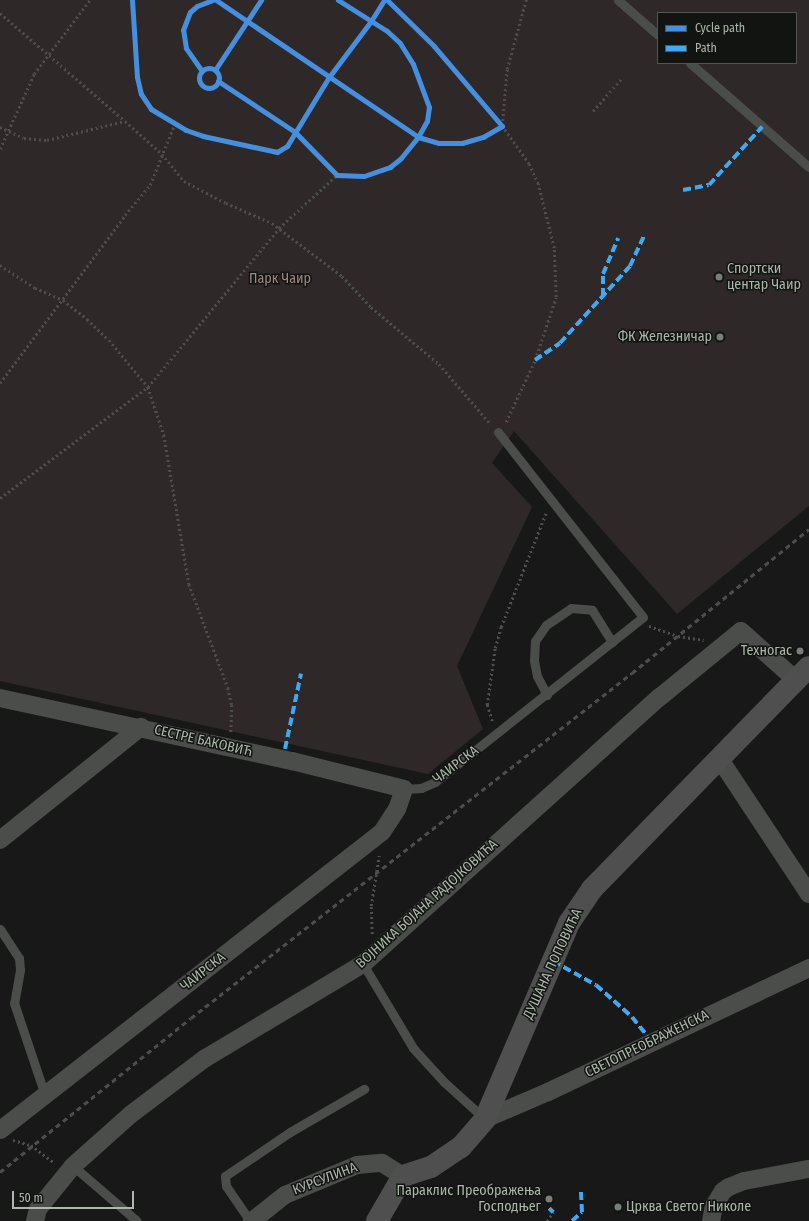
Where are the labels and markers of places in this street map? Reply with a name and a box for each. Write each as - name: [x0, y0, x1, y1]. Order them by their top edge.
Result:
- place label: Спортски центар Чаир: [727, 261, 801, 294]
- marker: Спортски центар Чаир: [714, 272, 724, 282]
- place label: ФК Железничар: [618, 329, 712, 345]
- marker: ФК Железничар: [715, 332, 725, 342]
- place label: Техногас: [741, 643, 792, 659]
- marker: Техногас: [795, 646, 805, 656]
- place label: Параклис Преображења Господњег: [396, 1183, 541, 1216]
- marker: Параклис Преображења Господњег: [544, 1194, 554, 1204]
- place label: Црква Светог Николе: [626, 1199, 751, 1215]
- marker: Црква Светог Николе: [613, 1202, 623, 1212]

